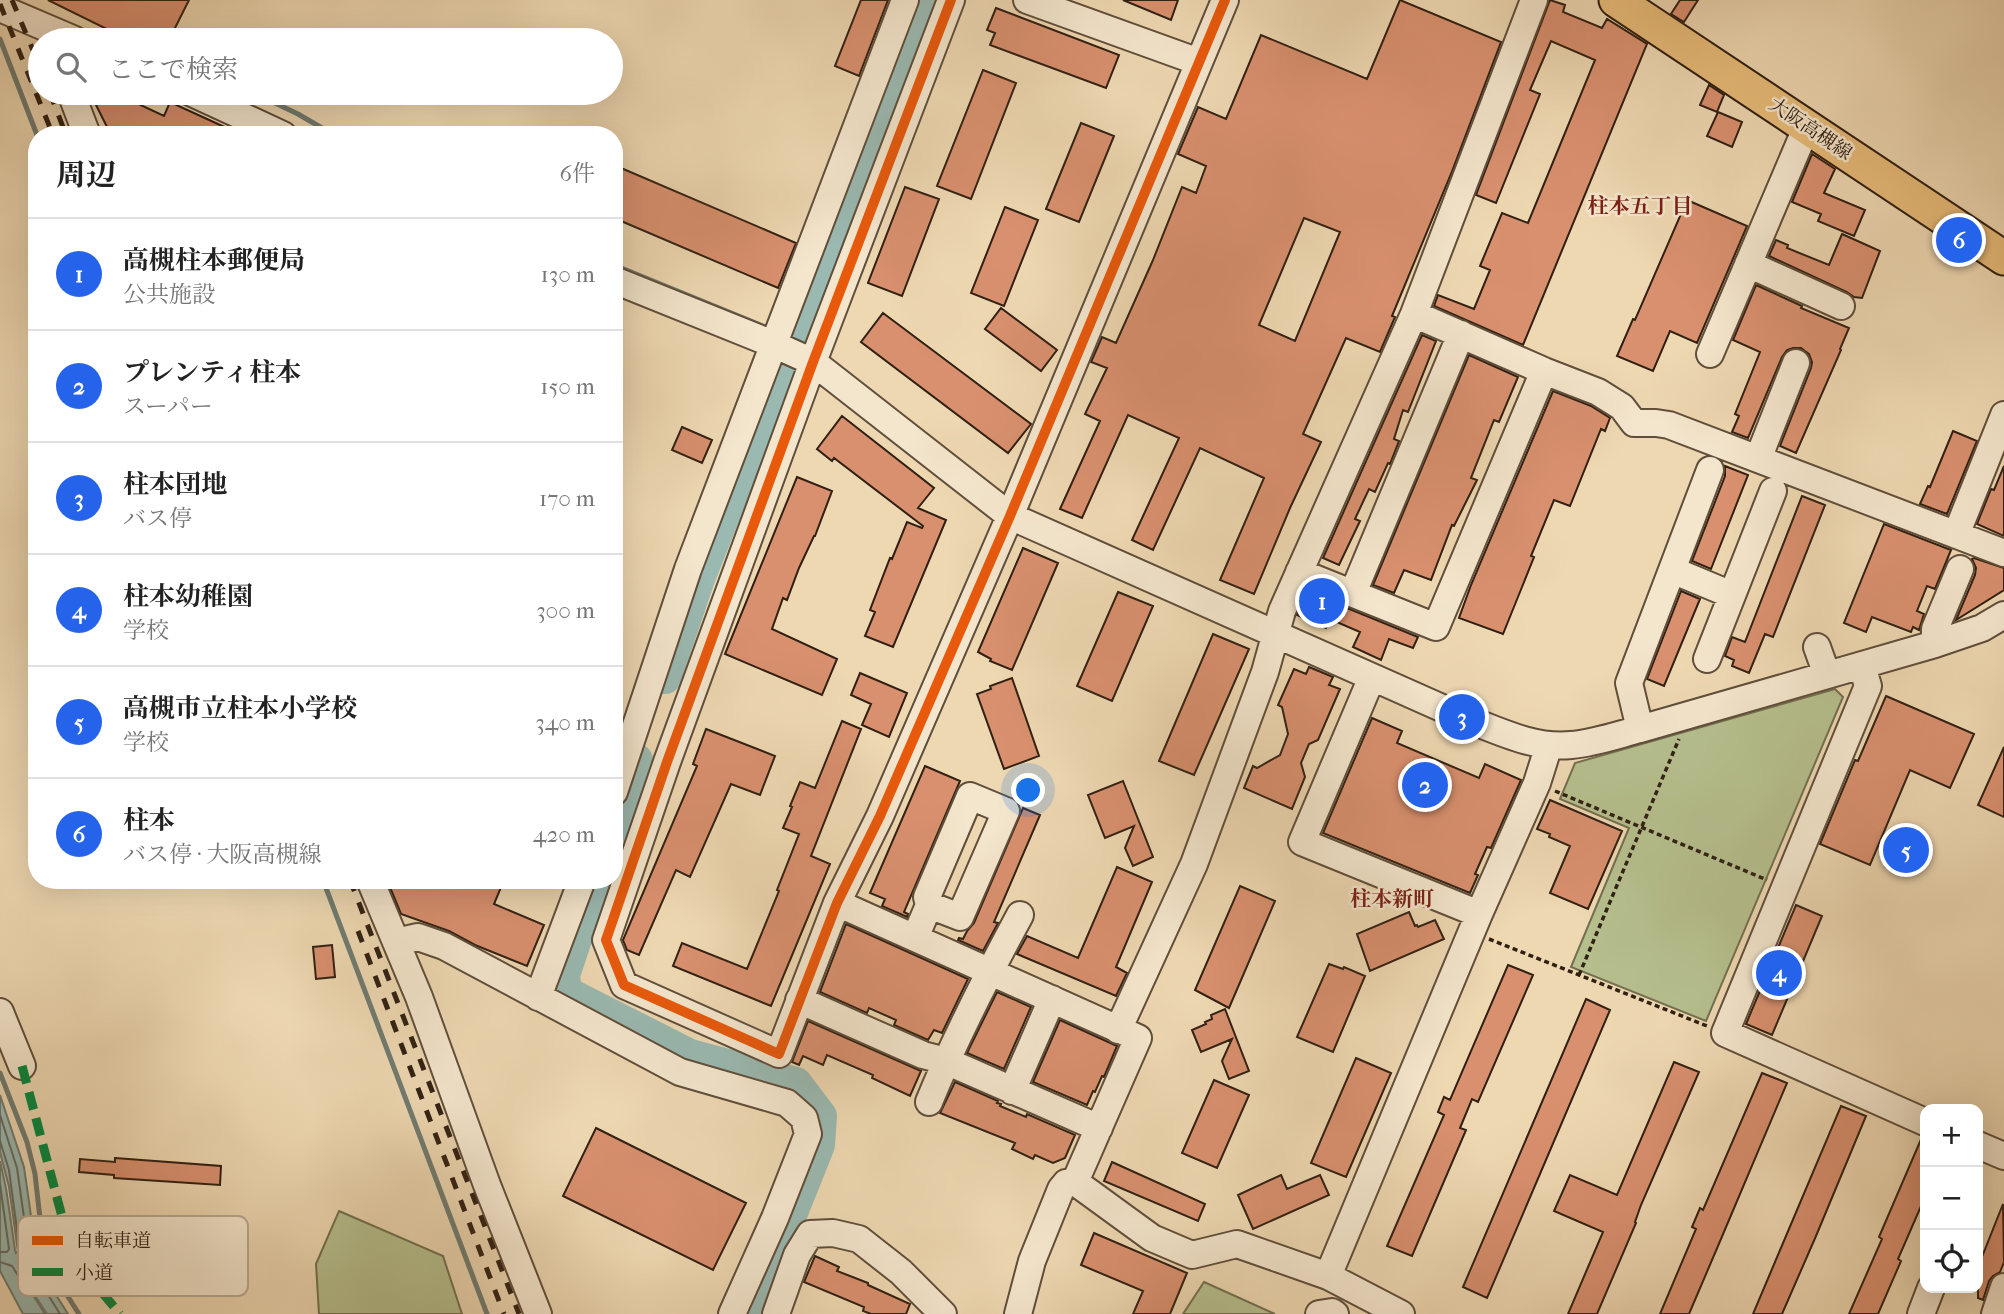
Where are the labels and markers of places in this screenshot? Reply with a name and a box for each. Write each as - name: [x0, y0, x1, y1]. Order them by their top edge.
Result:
- pin: 6: [1936, 214, 1982, 266]
- pin: 1: [1299, 575, 1345, 627]
- pin: 3: [1439, 691, 1485, 743]
- pin: 2: [1402, 759, 1448, 811]
- pin: 5: [1883, 824, 1929, 876]
- pin: 4: [1756, 947, 1802, 999]

